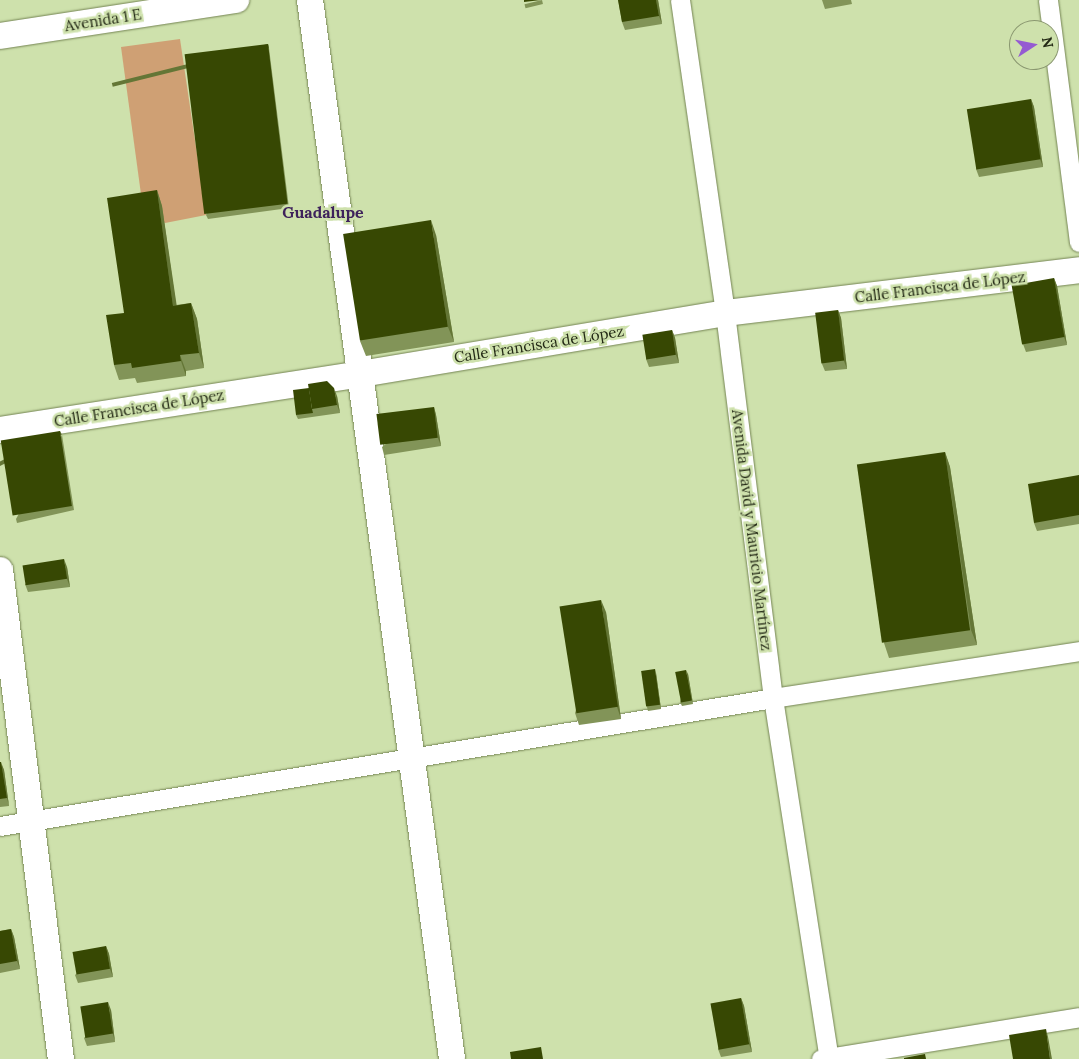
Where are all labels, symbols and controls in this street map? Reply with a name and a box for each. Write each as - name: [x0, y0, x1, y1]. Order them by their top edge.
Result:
- street label: Avenida 1 E: [63, 5, 143, 35]
- north arrow: [1009, 20, 1059, 70]
- text: N: [1038, 35, 1058, 49]
- district label: Guadalupe: [282, 202, 364, 222]
- street label: Calle Francisca de López: [854, 268, 1026, 306]
- street label: Calle Francisca de López: [453, 322, 625, 366]
- street label: Calle Francisca de López: [53, 386, 225, 430]
- street label: Avenida David y Mauricio Martínez: [728, 408, 776, 652]

